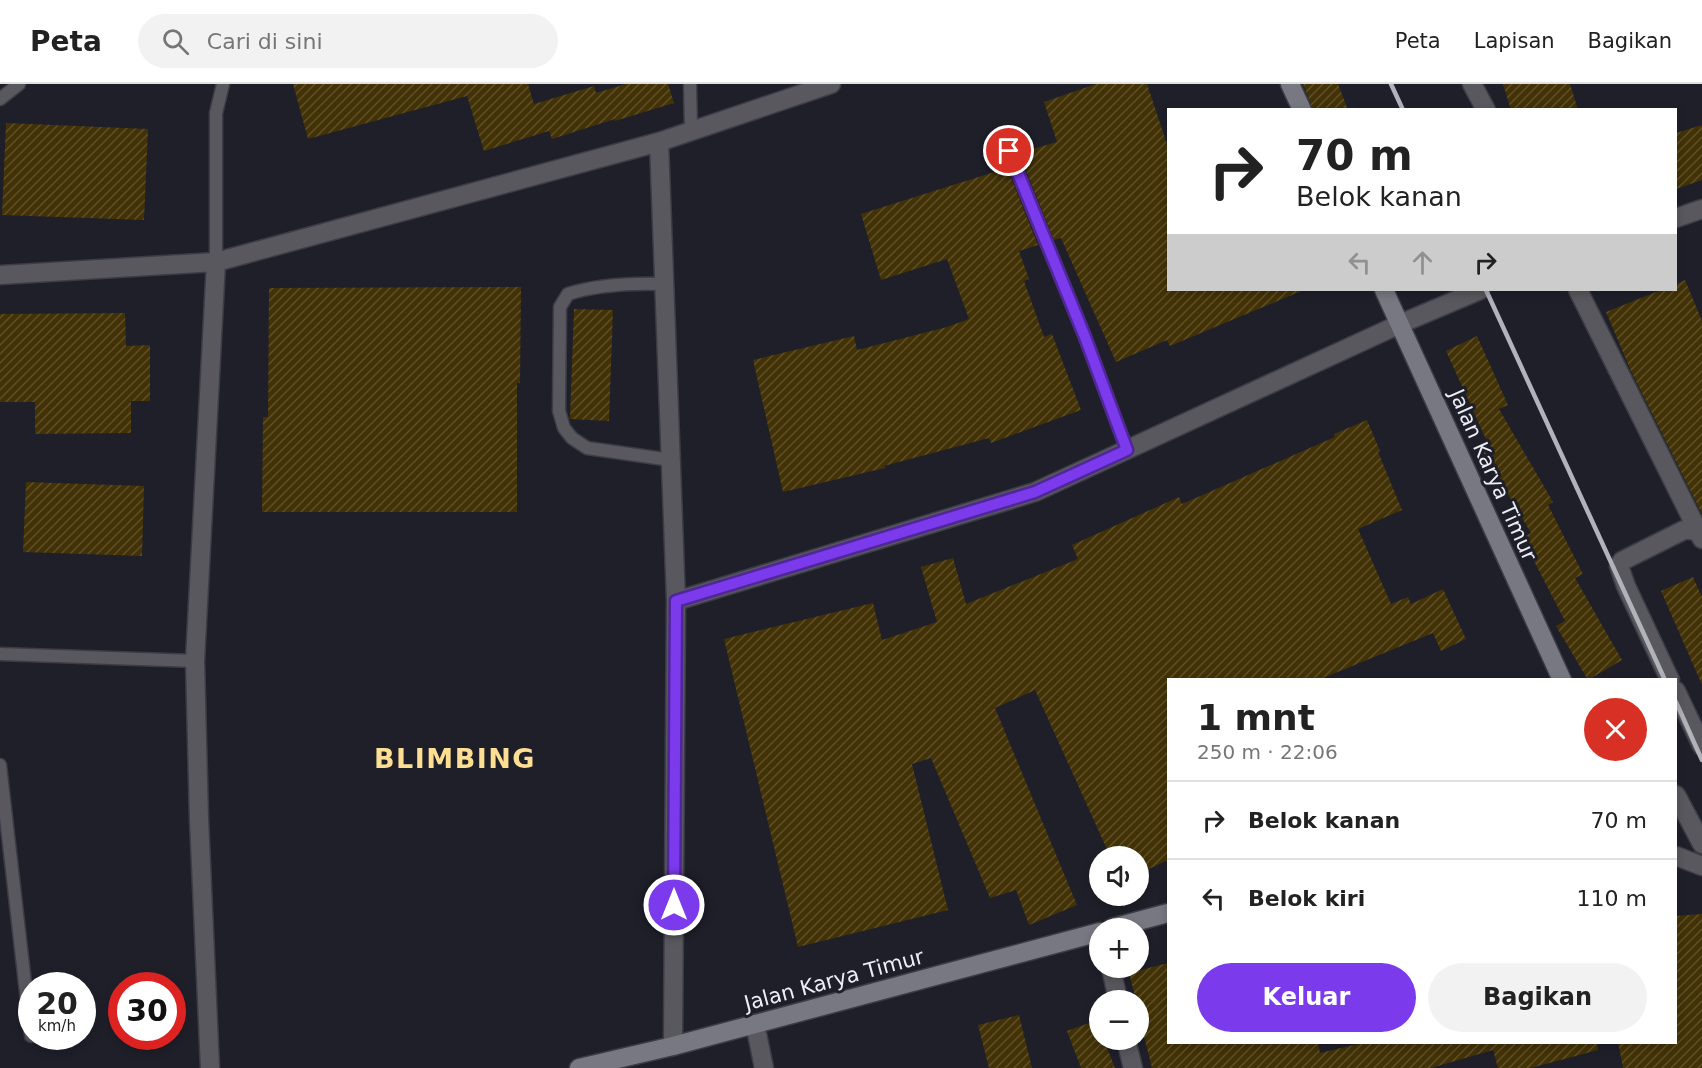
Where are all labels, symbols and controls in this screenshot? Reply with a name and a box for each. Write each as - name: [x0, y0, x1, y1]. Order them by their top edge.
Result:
- search box: [138, 14, 558, 68]
- text: Peta: [30, 25, 102, 58]
- icon: search: [159, 25, 192, 58]
- text: Cari di sini: [207, 29, 323, 54]
- text: Peta: [1395, 29, 1441, 53]
- text: Lapisan: [1474, 29, 1555, 53]
- text: Bagikan: [1588, 29, 1672, 53]
- pin: [983, 125, 1034, 176]
- text: 70 m: [1296, 131, 1413, 180]
- icon: right: [1197, 132, 1275, 210]
- icon: arrive: [992, 134, 1025, 167]
- text: Belok kanan: [1296, 181, 1462, 212]
- icon: left: [1343, 246, 1376, 279]
- icon: ahead: [1406, 246, 1439, 279]
- icon: right: [1469, 246, 1502, 279]
- street label: Jalan Karya Timur: [1444, 384, 1542, 565]
- text: 1 mnt: [1197, 697, 1315, 738]
- button: close: [1584, 698, 1647, 761]
- text: 250 m · 22:06: [1197, 740, 1338, 764]
- district label: BLIMBING: [374, 743, 536, 774]
- icon: right: [1197, 804, 1230, 837]
- text: Belok kanan: [1248, 808, 1400, 833]
- text: 70 m: [1591, 808, 1647, 833]
- map controls: [1089, 846, 1149, 1050]
- button: sound: [1089, 846, 1149, 906]
- position arrow: [642, 873, 706, 937]
- icon: left: [1197, 882, 1230, 915]
- text: Belok kiri: [1248, 886, 1365, 911]
- text: 110 m: [1577, 886, 1647, 911]
- button: +: [1089, 918, 1149, 978]
- street label: Jalan Karya Timur: [740, 944, 927, 1016]
- button: Keluar: [1197, 963, 1416, 1032]
- button: Bagikan: [1428, 963, 1647, 1032]
- speed limit sign: 30: [108, 972, 186, 1050]
- text: 20: [36, 986, 78, 1021]
- button: −: [1089, 990, 1149, 1050]
- text: km/h: [38, 1017, 76, 1035]

